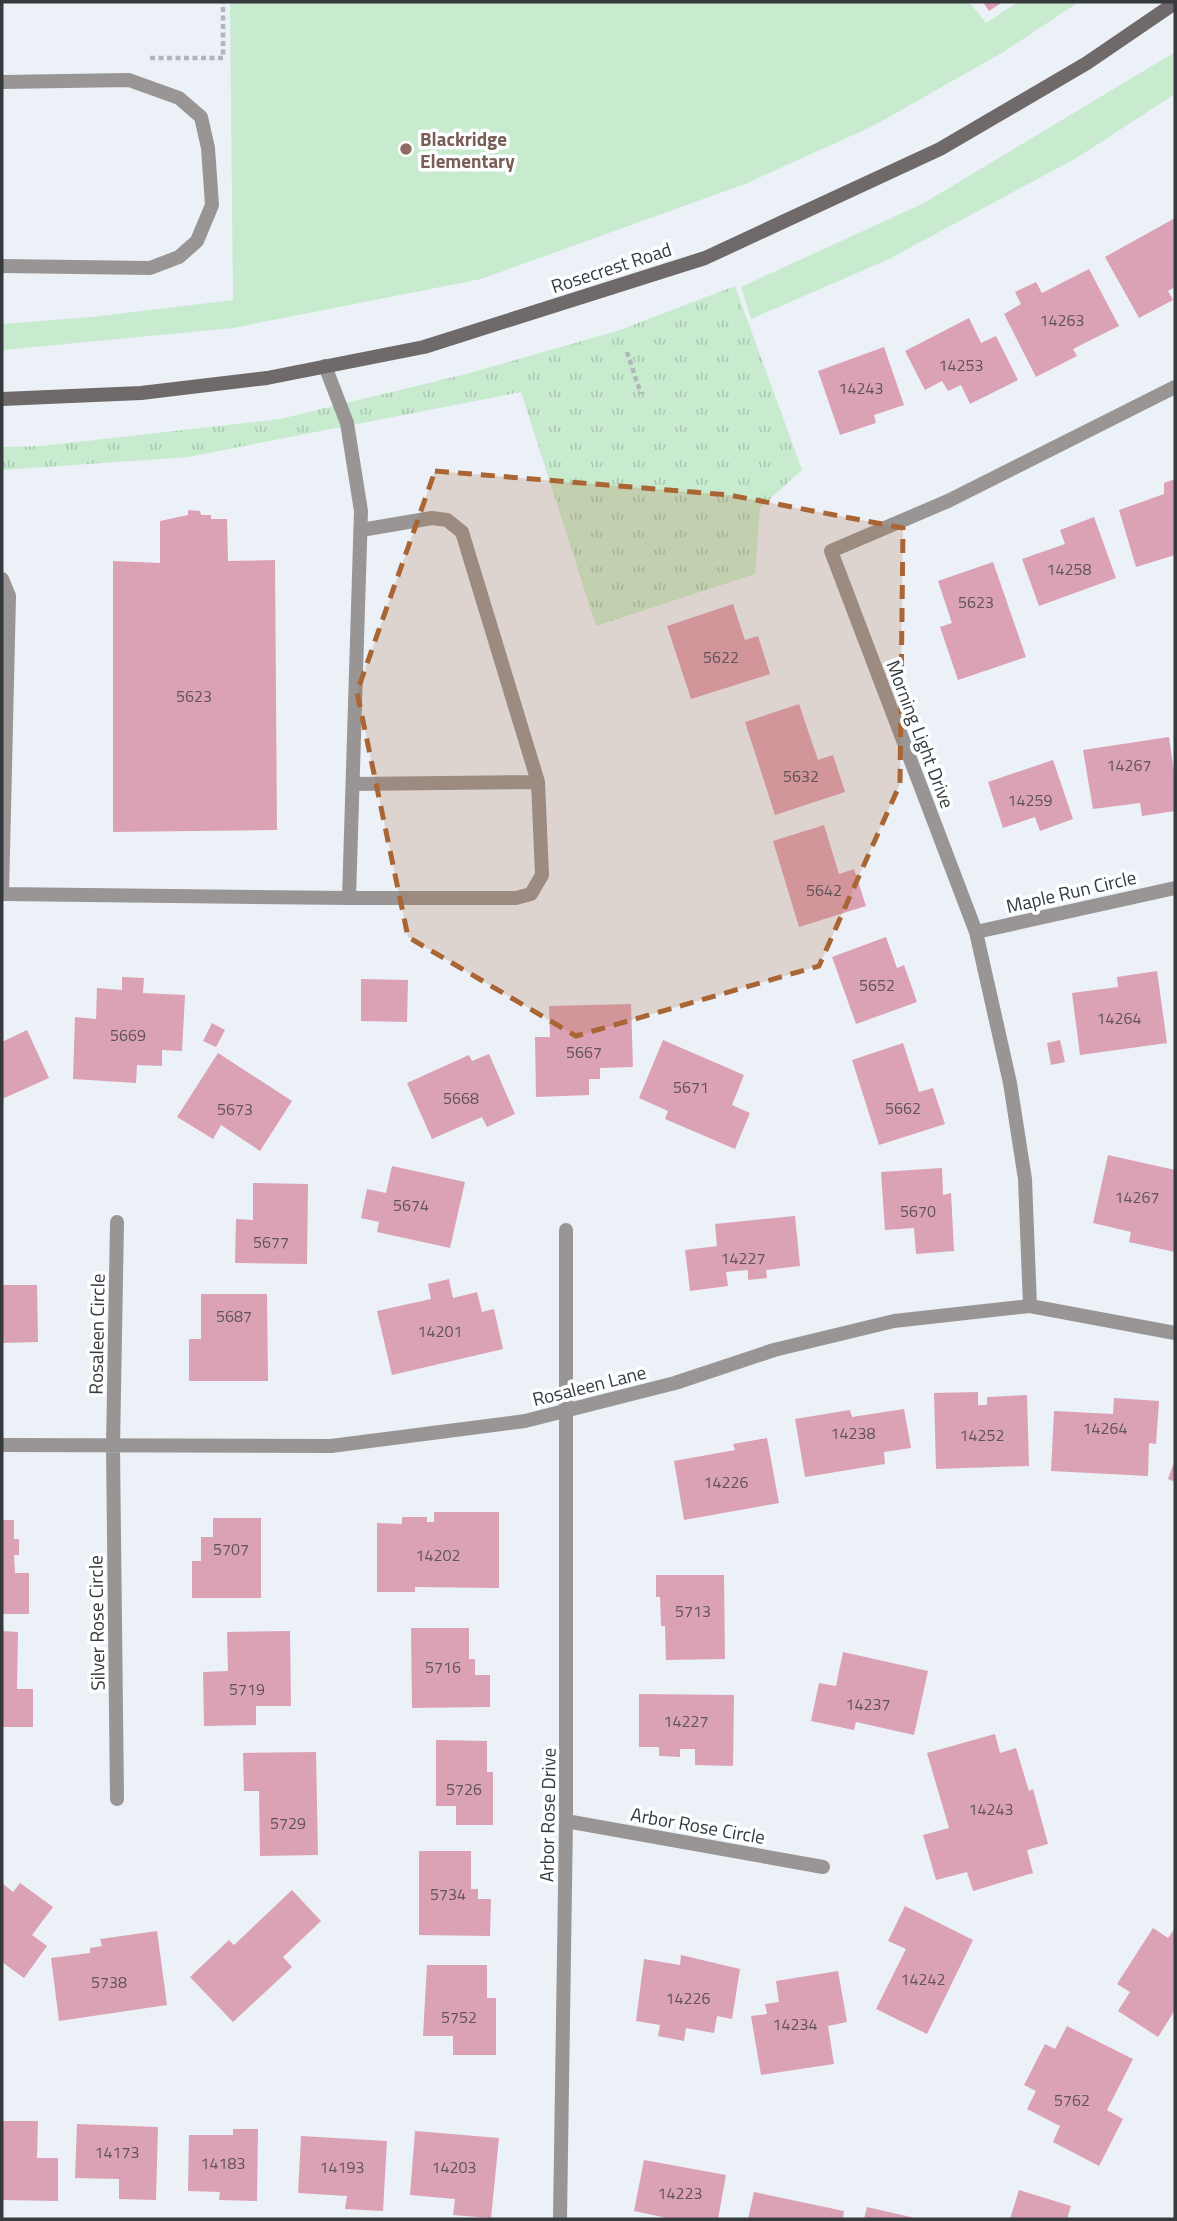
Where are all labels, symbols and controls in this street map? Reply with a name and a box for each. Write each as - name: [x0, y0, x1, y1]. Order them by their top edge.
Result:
- place label: Blackridge Elementary: [420, 124, 515, 175]
- marker: Blackridge Elementary: [398, 141, 414, 157]
- street label: Rosecrest Road: [547, 234, 675, 300]
- house number: 14263: [1040, 308, 1084, 332]
- house number: 14253: [939, 353, 983, 377]
- house number: 14243: [839, 376, 883, 400]
- house number: 14258: [1047, 557, 1091, 581]
- house number: 5623: [958, 590, 994, 614]
- house number: 5622: [703, 645, 739, 669]
- street label: Morning Light Drive: [879, 656, 963, 812]
- house number: 5623: [176, 684, 212, 708]
- house number: 14267: [1107, 753, 1151, 777]
- house number: 5632: [783, 764, 819, 788]
- house number: 14259: [1008, 788, 1052, 812]
- street label: Maple Run Circle: [1003, 862, 1139, 920]
- house number: 5642: [806, 878, 842, 902]
- house number: 5652: [859, 973, 895, 997]
- house number: 14264: [1097, 1006, 1141, 1030]
- house number: 5669: [110, 1023, 146, 1047]
- house number: 5667: [566, 1040, 602, 1064]
- house number: 5671: [673, 1075, 709, 1099]
- house number: 5668: [443, 1086, 479, 1110]
- house number: 5662: [885, 1096, 921, 1120]
- house number: 5673: [217, 1097, 253, 1121]
- house number: 14267: [1115, 1185, 1159, 1209]
- house number: 5674: [393, 1193, 429, 1217]
- house number: 5670: [900, 1199, 936, 1223]
- house number: 5677: [253, 1230, 289, 1254]
- house number: 14227: [721, 1246, 765, 1270]
- street label: Rosaleen Circle: [80, 1273, 112, 1395]
- house number: 5687: [216, 1304, 252, 1328]
- house number: 14201: [418, 1319, 462, 1343]
- street label: Rosaleen Lane: [529, 1357, 649, 1413]
- house number: 14264: [1083, 1416, 1127, 1440]
- house number: 14238: [831, 1421, 875, 1445]
- house number: 14252: [960, 1423, 1004, 1447]
- house number: 14226: [704, 1470, 748, 1494]
- house number: 5707: [213, 1537, 249, 1561]
- house number: 14202: [416, 1543, 460, 1567]
- street label: Silver Rose Circle: [80, 1555, 112, 1691]
- house number: 5713: [675, 1599, 711, 1623]
- house number: 5716: [425, 1655, 461, 1679]
- house number: 5719: [229, 1677, 265, 1701]
- house number: 14237: [846, 1692, 890, 1716]
- house number: 14227: [664, 1709, 708, 1733]
- street label: Arbor Rose Drive: [531, 1748, 563, 1882]
- house number: 5726: [446, 1777, 482, 1801]
- house number: 14243: [969, 1797, 1013, 1821]
- street label: Arbor Rose Circle: [629, 1799, 767, 1851]
- house number: 5729: [270, 1811, 306, 1835]
- house number: 5734: [430, 1882, 466, 1906]
- house number: 14242: [901, 1967, 945, 1991]
- house number: 5738: [91, 1970, 127, 1994]
- house number: 14226: [666, 1986, 710, 2010]
- house number: 5752: [441, 2005, 477, 2029]
- house number: 14234: [773, 2012, 817, 2036]
- house number: 5762: [1054, 2088, 1090, 2112]
- house number: 14173: [95, 2140, 139, 2164]
- house number: 14183: [201, 2151, 245, 2175]
- house number: 14193: [320, 2155, 364, 2179]
- house number: 14203: [432, 2155, 476, 2179]
- house number: 14223: [658, 2181, 702, 2205]

